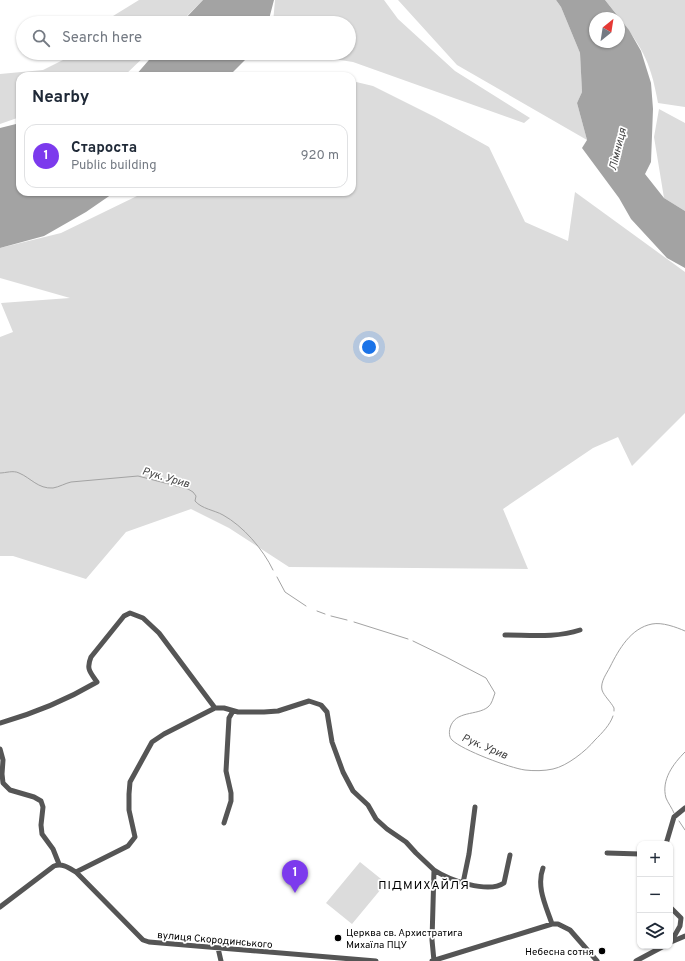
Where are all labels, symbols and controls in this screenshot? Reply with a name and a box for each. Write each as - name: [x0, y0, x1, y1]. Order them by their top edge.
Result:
- north arrow: [589, 12, 625, 48]
- search box: [16, 16, 356, 60]
- icon: search: [30, 27, 52, 49]
- text: Search here: [62, 29, 142, 48]
- text: Nearby: [32, 87, 89, 109]
- water label: Лімниця: [606, 126, 630, 172]
- text: Староста: [71, 139, 137, 158]
- text: 1: [43, 148, 49, 164]
- text: 920 m: [301, 148, 339, 164]
- text: Public building: [71, 158, 157, 174]
- your location: [359, 337, 379, 357]
- water label: Рук. Урив: [140, 465, 191, 491]
- water label: Рук. Урив: [459, 731, 510, 763]
- map controls: [637, 841, 673, 949]
- button: +: [637, 841, 673, 877]
- pin: 1: [282, 860, 308, 893]
- button: −: [637, 877, 673, 913]
- district label: ПІДМИХАЙЛЯ: [378, 878, 470, 894]
- button: layers: [637, 913, 673, 949]
- place label: Церква св. Архистратига Михаїла ПЦУ: [346, 927, 463, 952]
- street label: вулиця Скородинського: [157, 929, 274, 952]
- marker: Церква св. Архистратига Михаїла ПЦУ: [333, 933, 343, 943]
- place label: Небесна сотня: [525, 946, 594, 959]
- marker: Небесна сотня: [597, 946, 607, 956]

